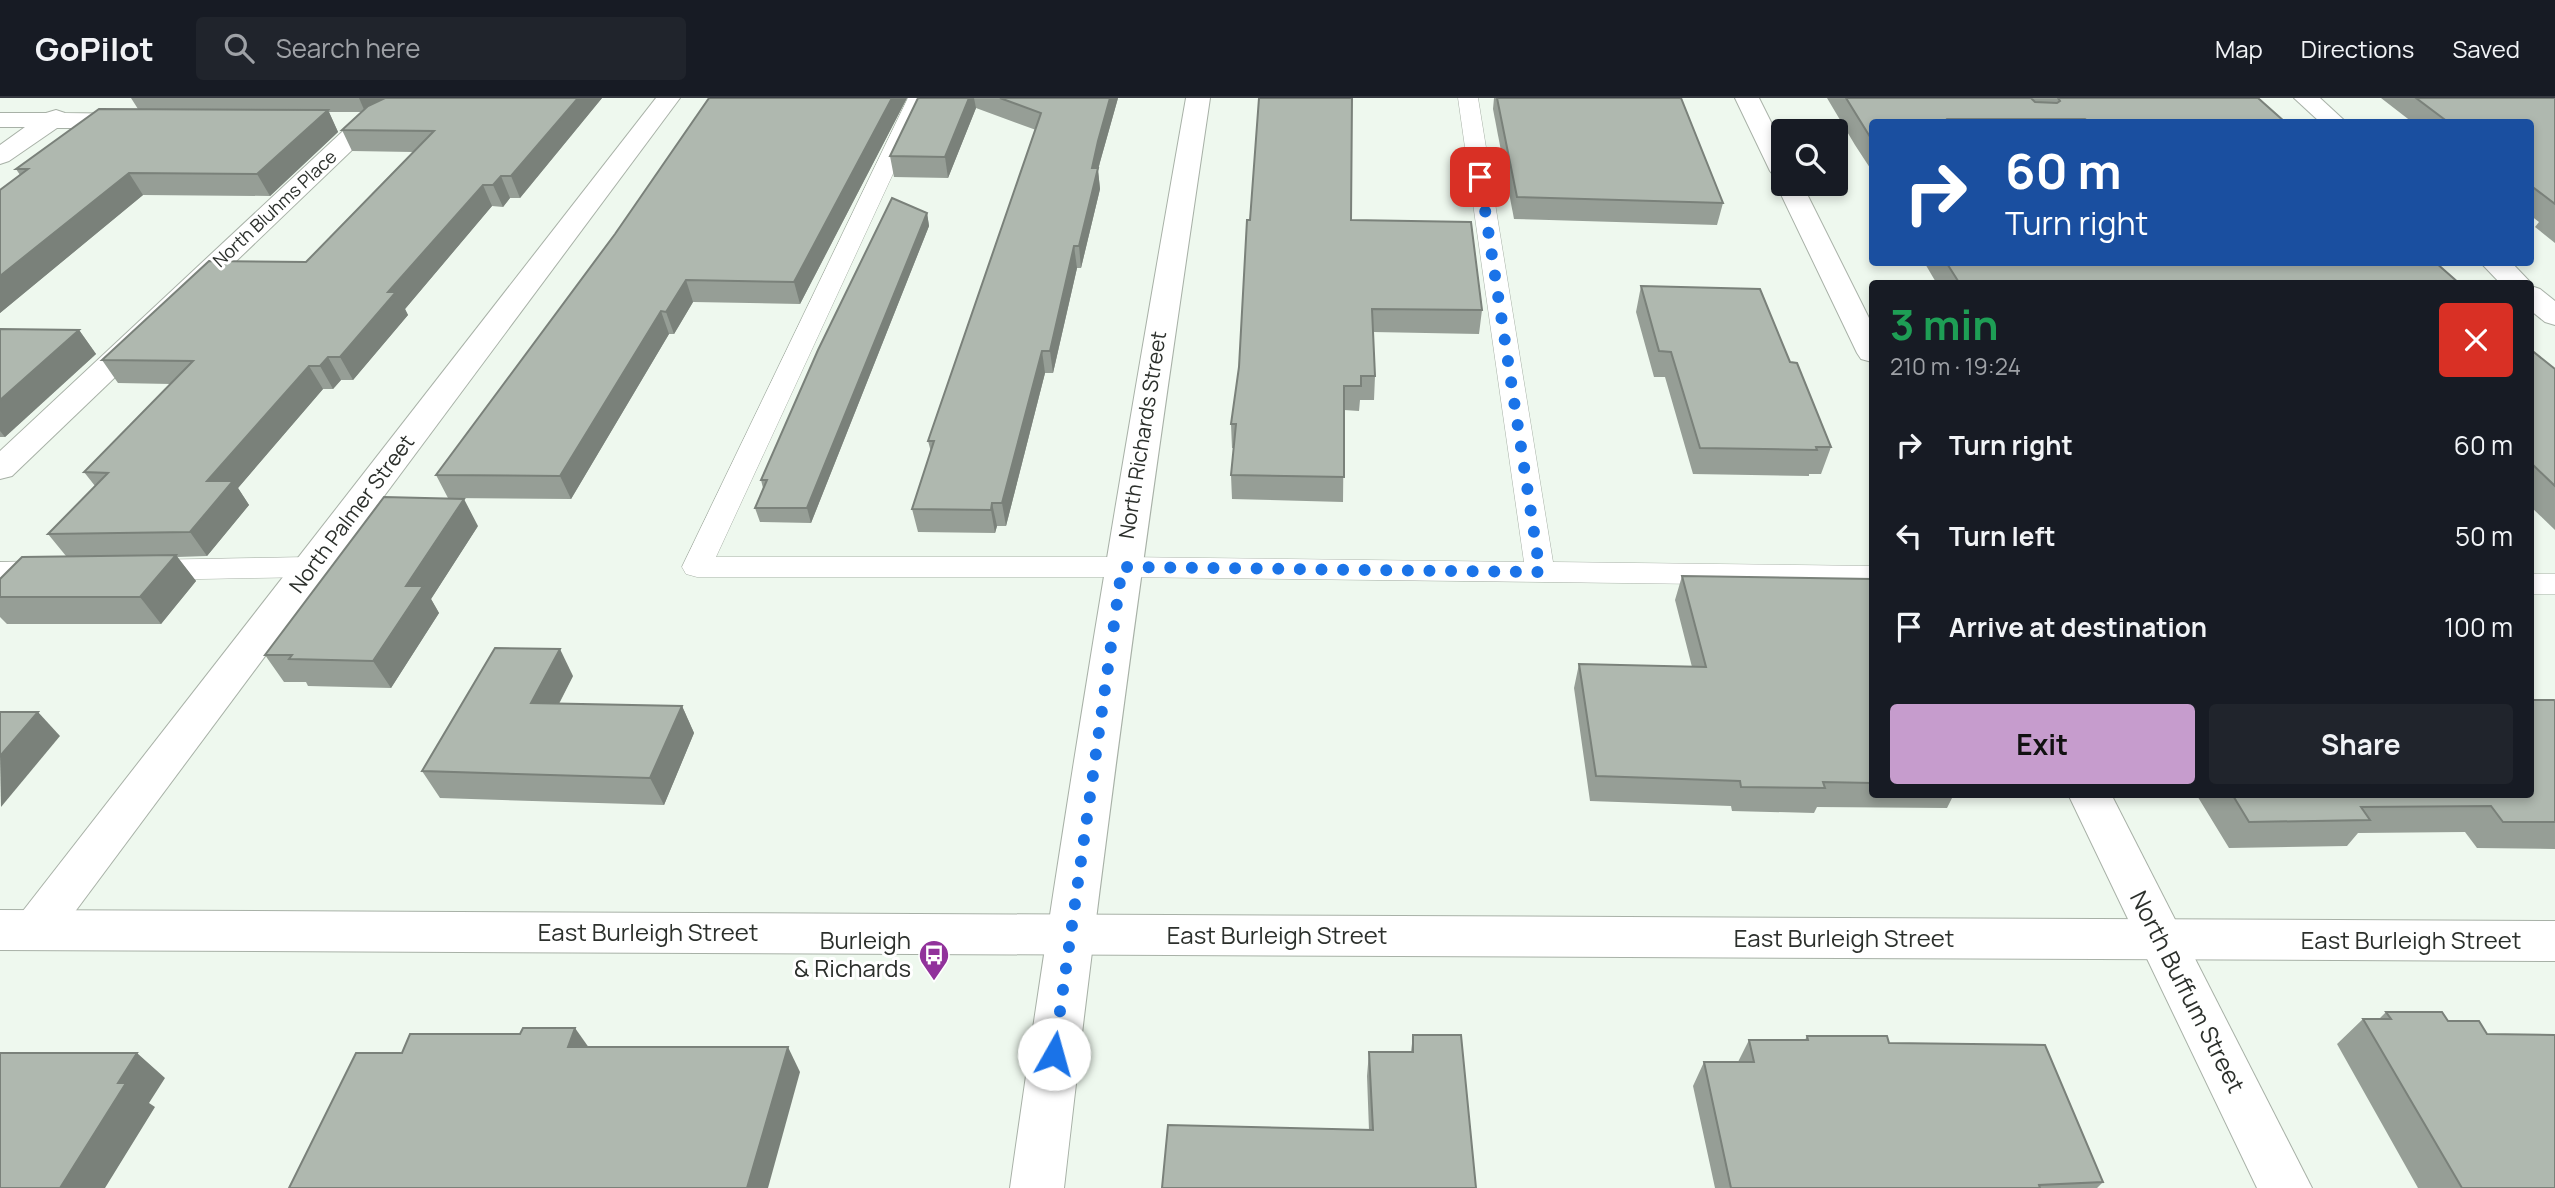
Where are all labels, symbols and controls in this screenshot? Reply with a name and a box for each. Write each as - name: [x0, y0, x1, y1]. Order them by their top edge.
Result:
- search box: [196, 17, 686, 80]
- text: GoPilot: [35, 26, 154, 71]
- icon: search: [220, 29, 258, 67]
- text: Search here: [276, 30, 420, 66]
- text: Map: [2215, 32, 2263, 65]
- text: Directions: [2301, 32, 2414, 65]
- text: Saved: [2452, 32, 2520, 65]
- map controls: [1771, 119, 1848, 196]
- button: search: [1771, 119, 1848, 196]
- text: 60 m: [2005, 137, 2122, 204]
- street label: North Bluhms Place: [207, 145, 341, 272]
- pin: [1450, 147, 1510, 207]
- icon: right: [1890, 147, 1981, 238]
- icon: arrive: [1461, 158, 1499, 196]
- text: Turn right: [2005, 201, 2148, 245]
- text: 3 min: [1890, 295, 1999, 353]
- button: close: [2439, 303, 2513, 377]
- street label: North Richards Street: [1112, 329, 1172, 541]
- text: 210 m · 19:24: [1890, 350, 2021, 382]
- icon: right: [1890, 426, 1928, 464]
- text: Turn right: [1949, 427, 2073, 463]
- text: 60 m: [2454, 427, 2513, 463]
- street label: North Palmer Street: [282, 428, 420, 598]
- icon: left: [1890, 517, 1928, 555]
- text: Turn left: [1949, 518, 2056, 554]
- text: 50 m: [2455, 518, 2513, 554]
- icon: arrive: [1890, 608, 1928, 646]
- text: Arrive at destination: [1949, 609, 2207, 645]
- text: 100 m: [2444, 609, 2513, 645]
- button: Exit: [1890, 704, 2195, 784]
- button: Share: [2209, 704, 2513, 784]
- street label: North Buffum Street: [2123, 885, 2254, 1098]
- street label: East Burleigh Street: [538, 915, 758, 948]
- street label: East Burleigh Street: [1167, 918, 1387, 951]
- street label: East Burleigh Street: [1734, 921, 1954, 954]
- place label: Burleigh & Richards: [794, 923, 911, 984]
- street label: East Burleigh Street: [2301, 923, 2521, 956]
- bus stop icon: Burleigh & Richards: [917, 938, 951, 982]
- position arrow: [1017, 1017, 1091, 1091]

